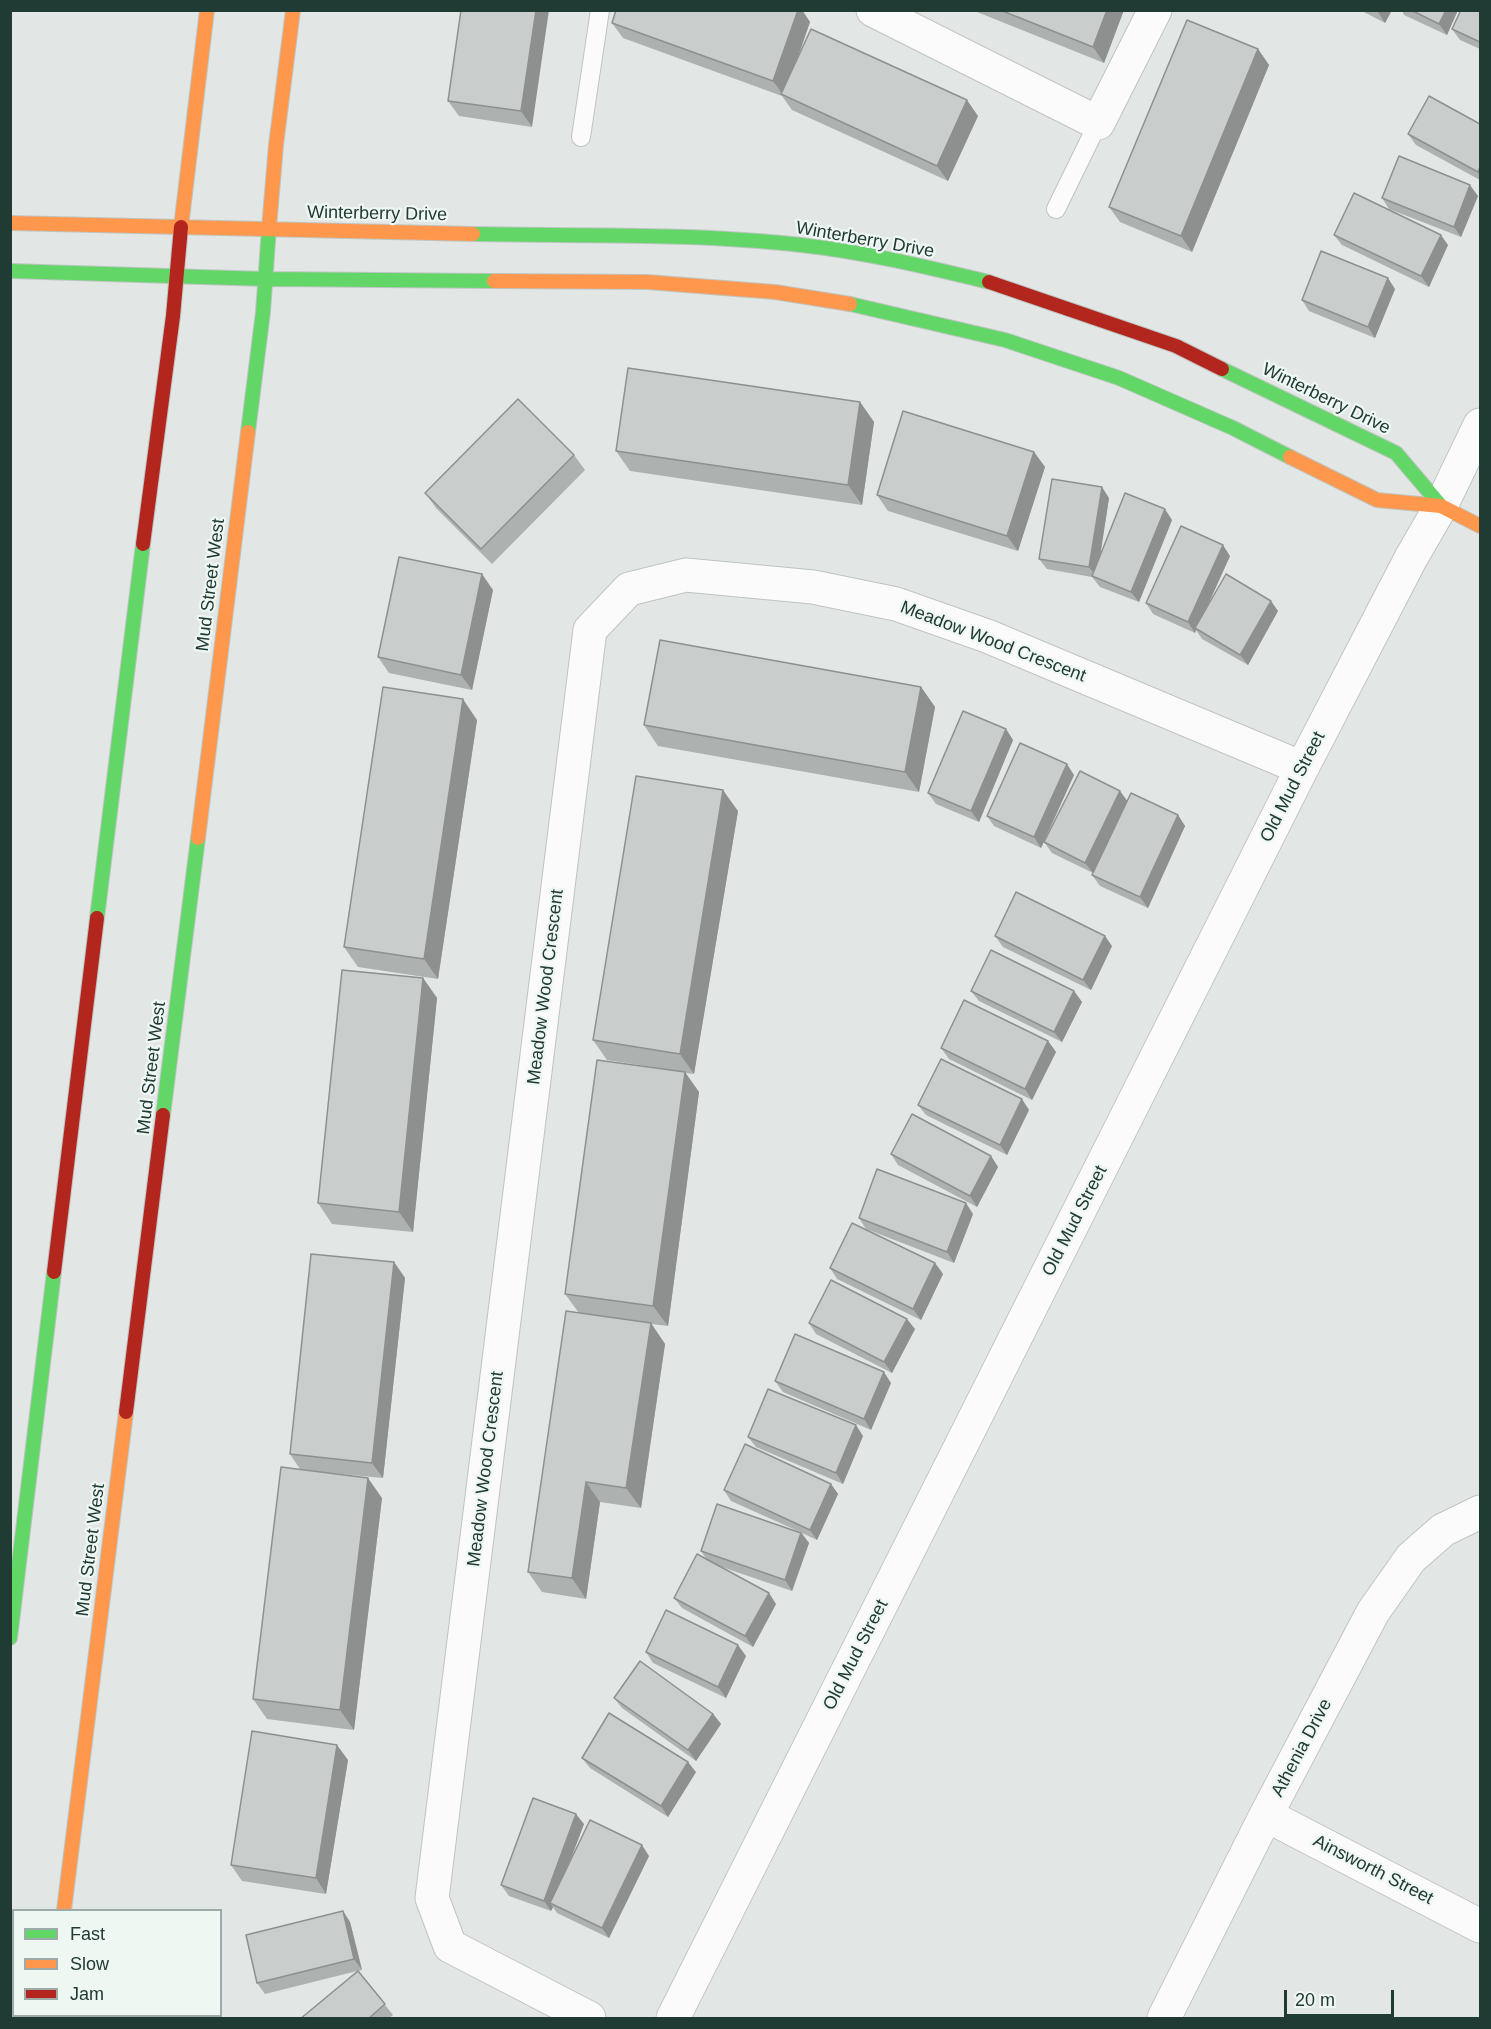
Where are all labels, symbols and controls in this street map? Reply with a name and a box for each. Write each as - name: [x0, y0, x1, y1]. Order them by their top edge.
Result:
- street label: Winterberry Drive: [307, 202, 447, 226]
- street label: Winterberry Drive: [794, 217, 936, 263]
- street label: Winterberry Drive: [1258, 359, 1394, 439]
- street label: Mud Street West: [192, 517, 230, 653]
- street label: Meadow Wood Crescent: [897, 597, 1089, 687]
- street label: Old Mud Street: [1256, 728, 1330, 846]
- street label: Meadow Wood Crescent: [523, 888, 569, 1086]
- street label: Mud Street West: [133, 1000, 171, 1136]
- street label: Old Mud Street: [1038, 1162, 1112, 1280]
- street label: Meadow Wood Crescent: [463, 1370, 509, 1568]
- street label: Mud Street West: [72, 1482, 110, 1618]
- street label: Old Mud Street: [819, 1596, 893, 1714]
- street label: Athenia Drive: [1267, 1695, 1337, 1801]
- street label: Ainsworth Street: [1309, 1830, 1437, 1910]
- legend: [12, 1909, 222, 2017]
- text: Fast: [70, 1924, 105, 1944]
- text: Slow: [70, 1954, 109, 1974]
- scale bar: [1287, 1978, 1396, 2016]
- text: Jam: [70, 1984, 104, 2004]
- text: 20 m: [1295, 1990, 1335, 2010]

